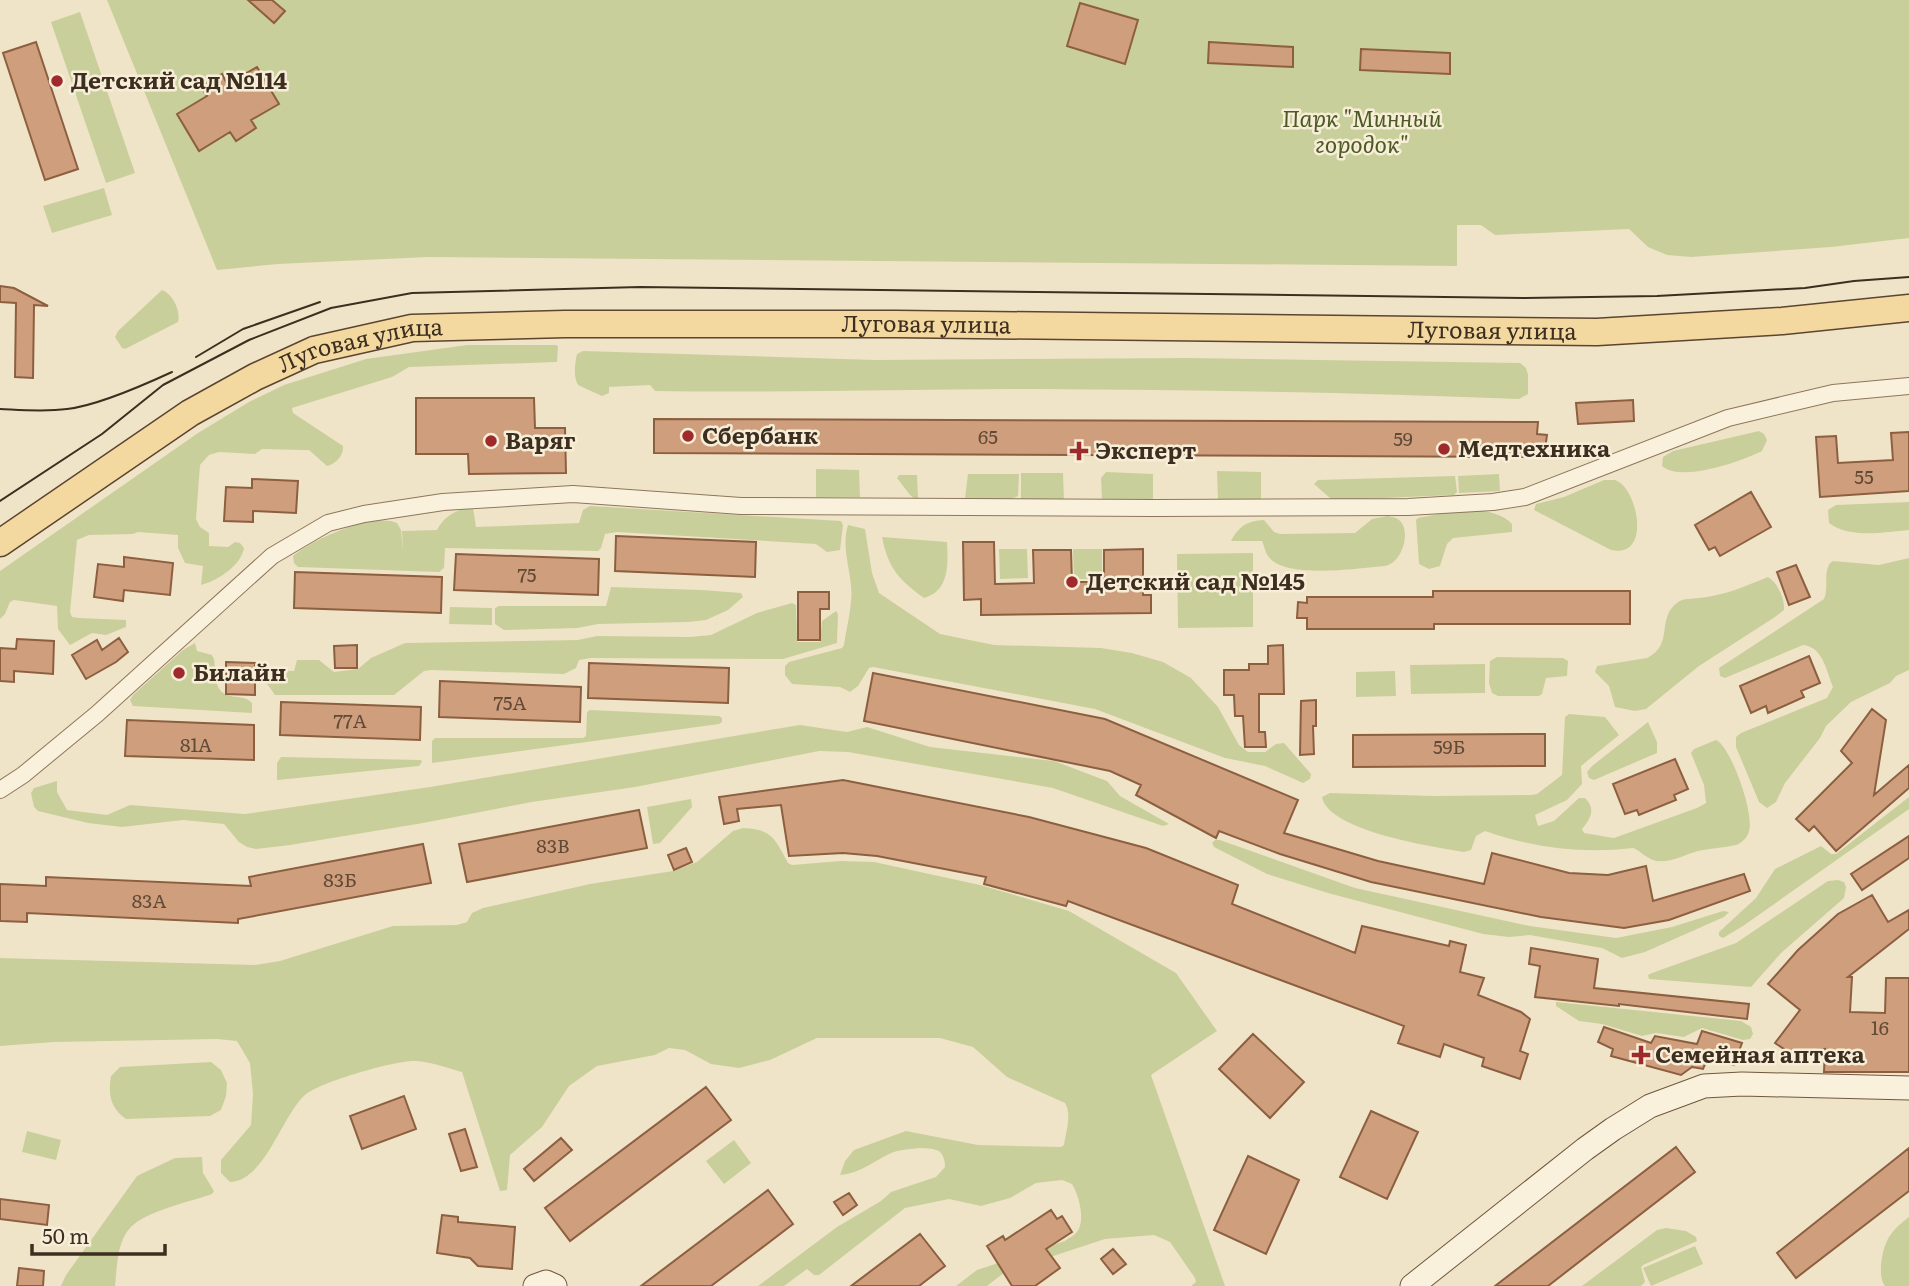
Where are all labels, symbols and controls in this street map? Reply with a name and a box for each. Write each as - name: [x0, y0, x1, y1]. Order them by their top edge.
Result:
- place label: Детский сад №114: [71, 62, 287, 96]
- marker: Детский сад №114: [49, 73, 65, 89]
- park label: Парк "Минный городок": [1282, 100, 1442, 160]
- street label: Луговая улица: [841, 305, 1012, 340]
- street label: Луговая улица: [271, 308, 444, 380]
- street label: Луговая улица: [1407, 311, 1578, 347]
- place label: Сбербанк: [702, 417, 818, 451]
- place label: Варяг: [505, 422, 576, 456]
- house number: 65: [978, 422, 998, 450]
- house number: 59: [1393, 424, 1413, 452]
- marker: Сбербанк: [680, 428, 696, 444]
- place label: Медтехника: [1458, 430, 1611, 464]
- place label: Эксперт: [1095, 432, 1197, 466]
- marker: Варяг: [483, 433, 499, 449]
- marker: Эксперт: [1069, 441, 1089, 461]
- marker: Медтехника: [1436, 441, 1452, 457]
- house number: 55: [1854, 462, 1874, 490]
- house number: 75: [518, 560, 537, 588]
- place label: Детский сад №145: [1086, 563, 1305, 597]
- marker: Детский сад №145: [1064, 574, 1080, 590]
- place label: Билайн: [193, 654, 286, 688]
- marker: Билайн: [171, 665, 187, 681]
- house number: 75А: [494, 688, 526, 716]
- house number: 77А: [333, 706, 367, 734]
- house number: 81А: [180, 730, 212, 758]
- house number: 59Б: [1433, 732, 1465, 760]
- house number: 83В: [536, 831, 570, 859]
- house number: 83Б: [323, 865, 357, 893]
- house number: 83А: [132, 886, 166, 914]
- house number: 16: [1871, 1013, 1889, 1041]
- place label: Семейная аптека: [1655, 1036, 1865, 1070]
- marker: Семейная аптека: [1633, 1047, 1649, 1063]
- scale bar: [32, 1212, 164, 1256]
- text: 50 m: [42, 1219, 89, 1250]

